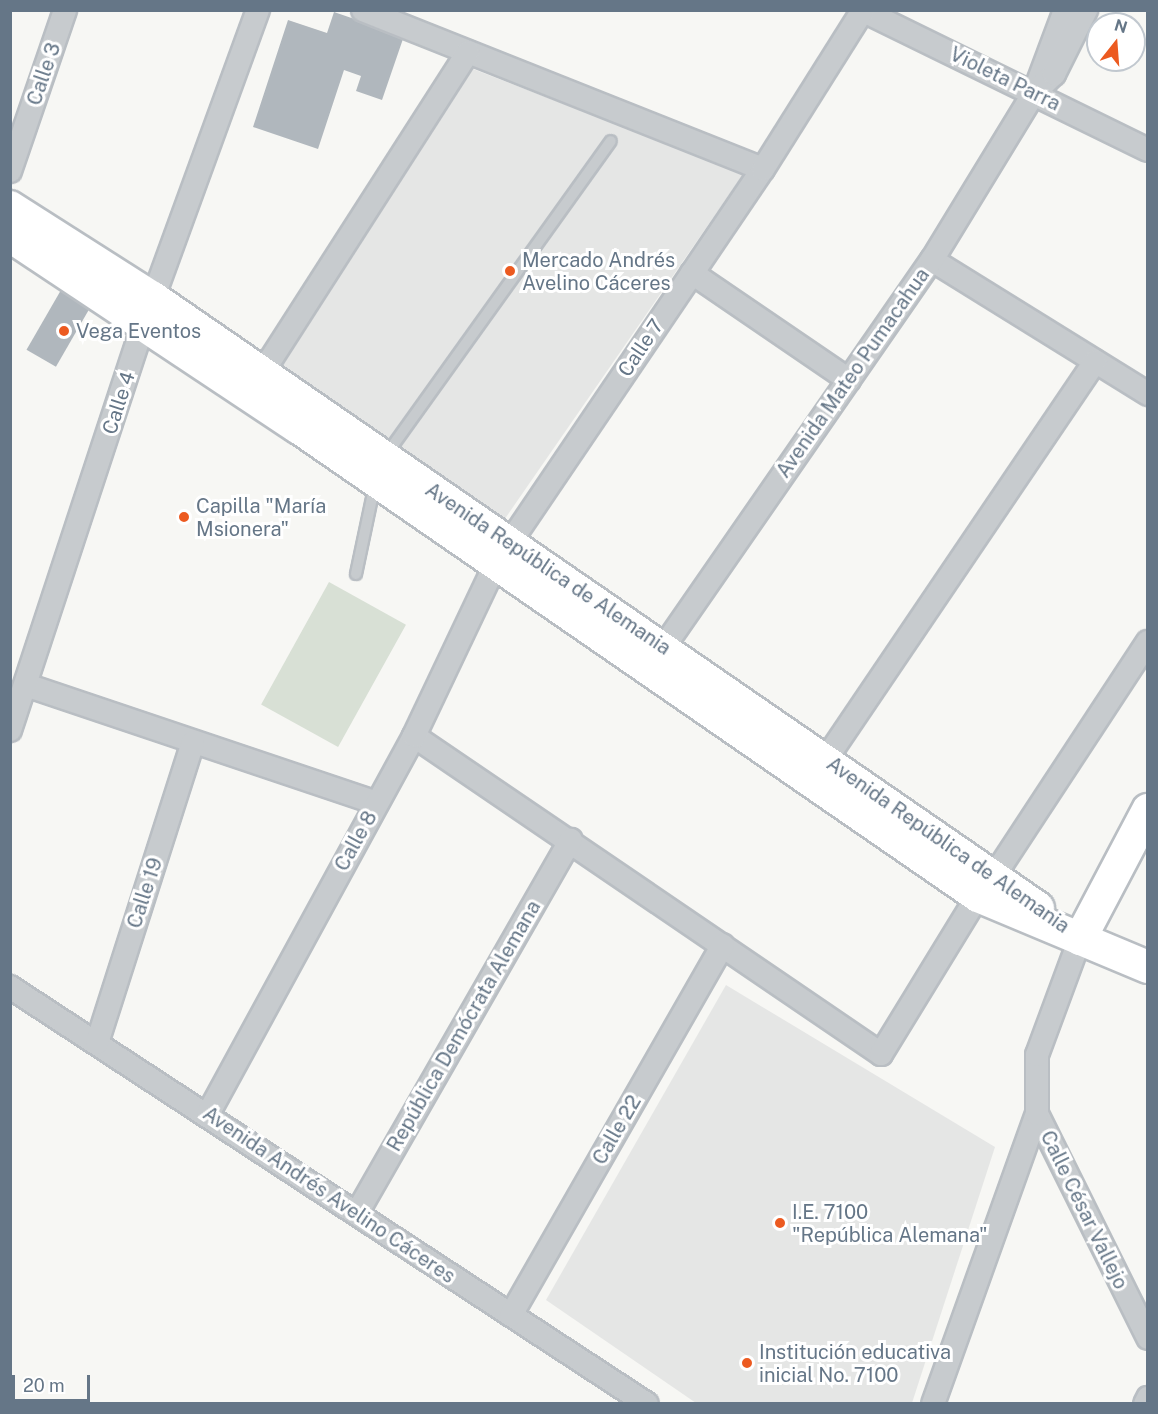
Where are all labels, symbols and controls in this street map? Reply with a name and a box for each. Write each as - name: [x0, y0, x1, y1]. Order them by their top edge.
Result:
- north arrow: [1086, 12, 1146, 72]
- text: N: [1112, 15, 1130, 37]
- street label: Calle 3: [22, 39, 66, 109]
- street label: Violeta Parra: [946, 42, 1064, 116]
- place label: Mercado Andrés Avelino Cáceres: [522, 248, 675, 295]
- street label: Avenida Mateo Pumacahua: [771, 263, 935, 483]
- marker: Mercado Andrés Avelino Cáceres: [503, 264, 517, 278]
- street label: Calle 7: [613, 315, 669, 381]
- place label: Vega Eventos: [76, 319, 201, 343]
- marker: Vega Eventos: [57, 324, 71, 338]
- street label: Calle 4: [98, 368, 140, 438]
- street label: Avenida República de Alemania: [421, 478, 675, 660]
- place label: Capilla "María Msionera": [196, 494, 326, 541]
- marker: Capilla "María Msionera": [177, 510, 191, 524]
- street label: Avenida República de Alemania: [822, 752, 1074, 938]
- street label: Calle 8: [330, 807, 382, 875]
- street label: Calle 19: [122, 855, 168, 931]
- street label: República Demócrata Alemana: [382, 896, 546, 1156]
- street label: Calle 22: [588, 1091, 646, 1169]
- street label: Avenida Andrés Avelino Cáceres: [198, 1101, 460, 1289]
- street label: Calle César Vallejo: [1035, 1127, 1133, 1293]
- place label: I.E. 7100 "República Alemana": [792, 1200, 988, 1247]
- marker: I.E. 7100 "República Alemana": [773, 1216, 787, 1230]
- place label: Institución educativa inicial No. 7100: [759, 1340, 951, 1387]
- marker: Institución educativa inicial No. 7100: [740, 1356, 754, 1370]
- scale bar: [15, 1363, 93, 1401]
- text: 20 m: [23, 1375, 65, 1396]

